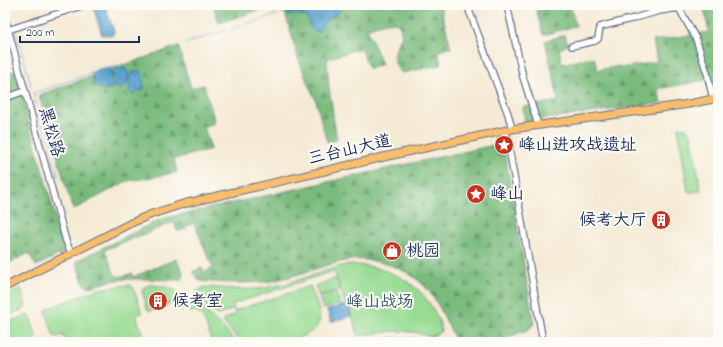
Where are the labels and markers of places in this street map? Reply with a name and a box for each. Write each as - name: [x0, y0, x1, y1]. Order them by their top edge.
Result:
- place label: 峰山进攻战遗址: [518, 133, 637, 158]
- place icon: 峰山进攻战遗址: [493, 134, 515, 156]
- place label: 峰山: [490, 182, 524, 207]
- place icon: 峰山: [465, 183, 487, 205]
- place label: 候考大厅: [579, 208, 647, 233]
- building icon: 候考大厅: [650, 209, 672, 231]
- place label: 桃园: [406, 239, 440, 264]
- shop icon: 桃园: [381, 240, 403, 262]
- place label: 候考室: [172, 289, 223, 314]
- building icon: 候考室: [147, 290, 169, 312]

